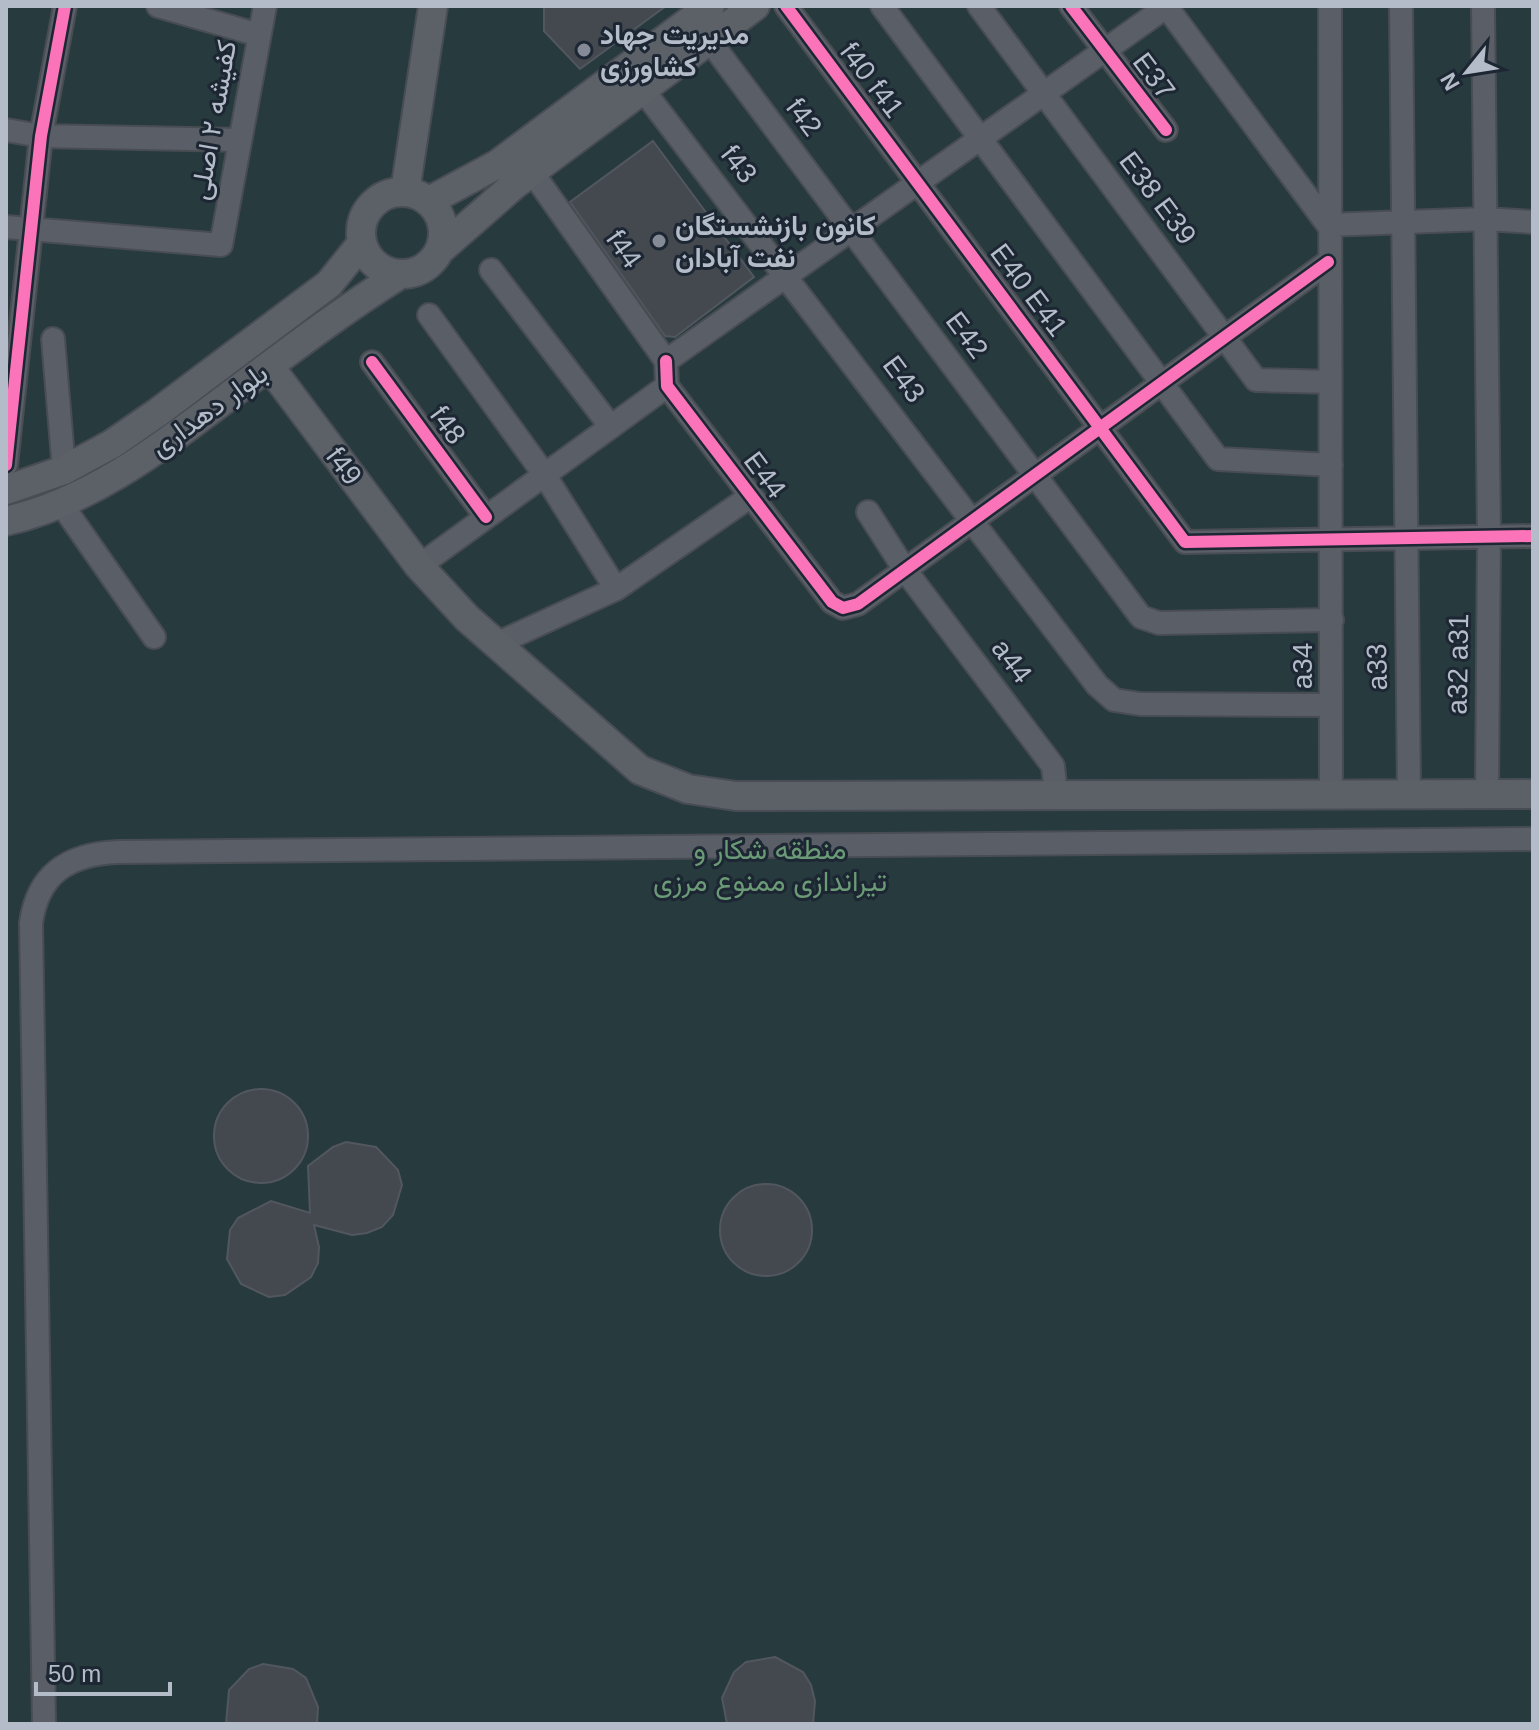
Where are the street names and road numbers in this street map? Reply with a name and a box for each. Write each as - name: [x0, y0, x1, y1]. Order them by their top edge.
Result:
- street label: f40 f41: [834, 36, 910, 124]
- street label: کفیشه ۲ اصلی: [184, 38, 243, 203]
- street label: E37: [1127, 47, 1181, 105]
- street label: f42: [780, 92, 828, 142]
- street label: f43: [715, 139, 763, 189]
- street label: E38 E39: [1113, 146, 1203, 250]
- street label: f44: [600, 224, 648, 274]
- street label: E40 E41: [984, 238, 1074, 342]
- street label: E42: [940, 306, 994, 364]
- street label: E43: [877, 350, 931, 408]
- street label: بلوار دهداری: [144, 357, 275, 464]
- street label: f48: [424, 400, 472, 450]
- street label: f49: [320, 441, 368, 491]
- street label: E44: [738, 446, 792, 504]
- street label: a32 a31: [1442, 613, 1474, 715]
- street label: a44: [986, 633, 1038, 689]
- street label: a34: [1287, 643, 1318, 689]
- street label: a33: [1361, 643, 1393, 691]

